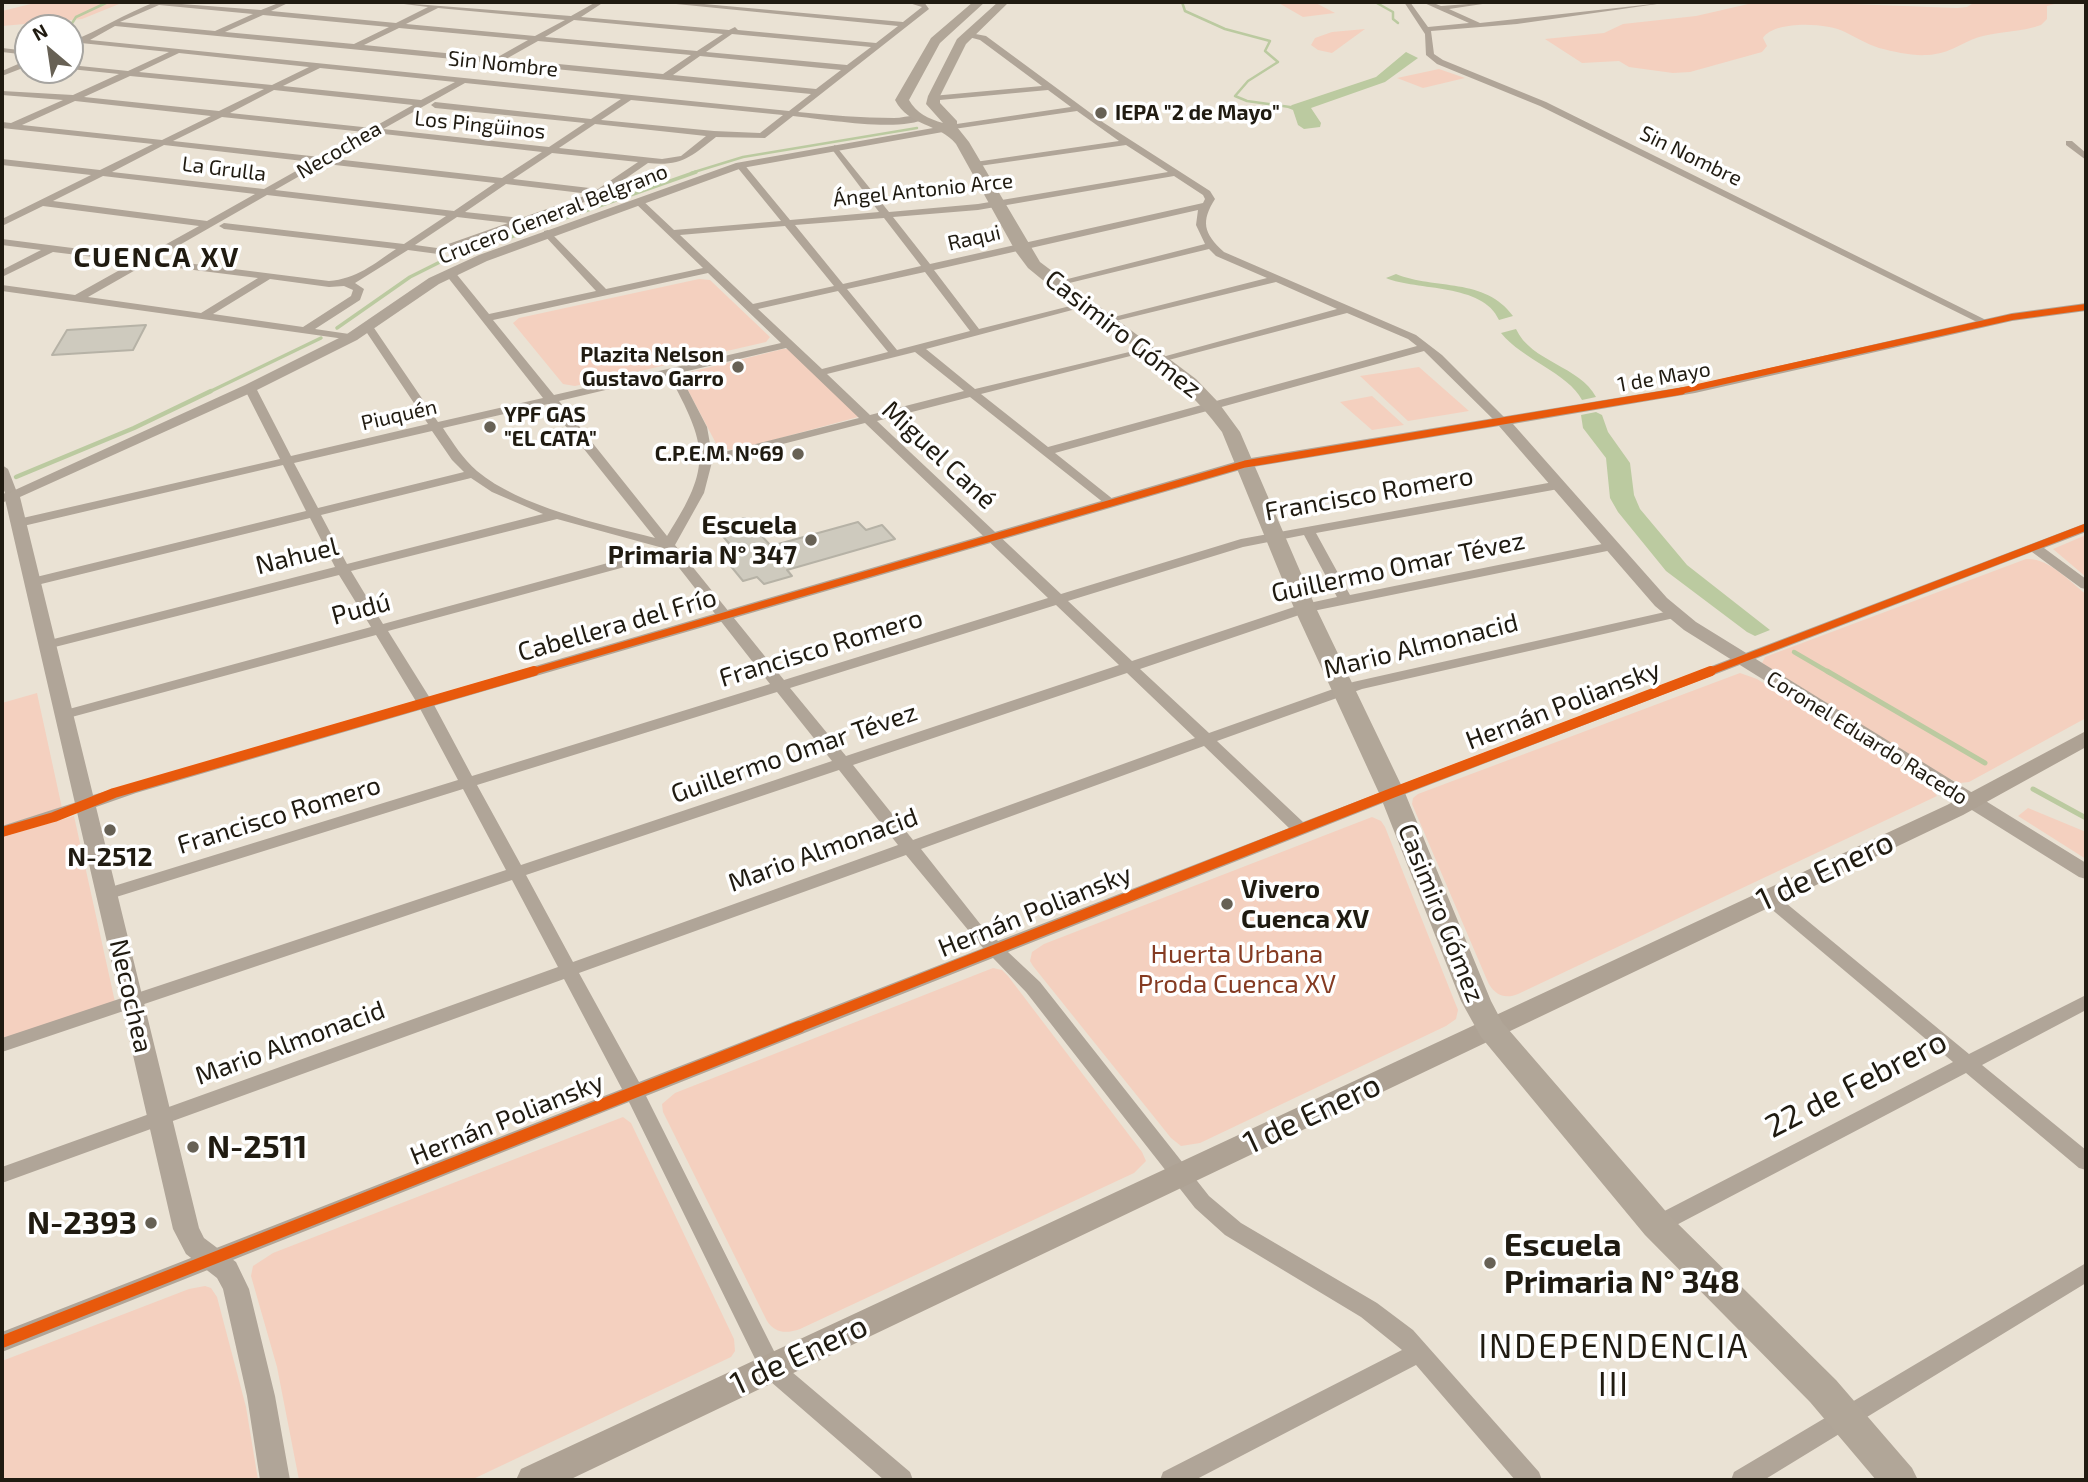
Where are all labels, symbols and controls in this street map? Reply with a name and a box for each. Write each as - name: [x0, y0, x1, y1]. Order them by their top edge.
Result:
- north arrow: [14, 14, 84, 84]
- text: N: [28, 19, 51, 45]
- street label: Sin Nombre: [447, 46, 559, 82]
- place label: IEPA "2 de Mayo": [1115, 100, 1280, 126]
- marker: IEPA "2 de Mayo": [1093, 105, 1109, 121]
- street label: Los Pingüinos: [413, 106, 547, 144]
- street label: Necochea: [292, 116, 386, 184]
- street label: Sin Nombre: [1636, 120, 1746, 192]
- street label: La Grulla: [180, 151, 268, 187]
- street label: Crucero General Belgrano: [435, 159, 671, 269]
- street label: Ángel Antonio Arce: [832, 168, 1014, 212]
- street label: Raqui: [945, 220, 1003, 256]
- district label: CUENCA XV: [75, 241, 239, 275]
- street label: Casimiro Gómez: [1039, 263, 1207, 405]
- place label: Plazita Nelson Gustavo Garro: [580, 342, 724, 392]
- street label: 1 de Mayo: [1616, 356, 1712, 398]
- marker: Plazita Nelson Gustavo Garro: [730, 359, 746, 375]
- street label: Piuquén: [359, 394, 439, 436]
- street label: Miguel Cané: [876, 394, 1002, 516]
- place label: YPF GAS "EL CATA": [504, 402, 597, 452]
- marker: YPF GAS "EL CATA": [482, 419, 498, 435]
- place label: C.P.E.M. Nº69: [655, 441, 784, 467]
- marker: C.P.E.M. Nº69: [790, 446, 806, 462]
- street label: Francisco Romero: [1262, 460, 1476, 528]
- place label: Escuela Primaria N° 347: [608, 509, 797, 570]
- street label: Guillermo Omar Tévez: [1268, 525, 1528, 609]
- street label: Nahuel: [252, 531, 342, 581]
- marker: Escuela Primaria N° 347: [803, 532, 819, 548]
- street label: Cabellera del Frío: [514, 582, 720, 668]
- street label: Pudú: [328, 586, 394, 632]
- street label: Francisco Romero: [715, 602, 927, 694]
- street label: Mario Almonacid: [1320, 607, 1522, 685]
- street label: Hernán Poliansky: [1461, 654, 1665, 756]
- street label: Coronel Eduardo Racedo: [1762, 666, 1972, 810]
- street label: Guillermo Omar Tévez: [667, 696, 921, 810]
- street label: Francisco Romero: [173, 769, 385, 861]
- street label: Mario Almonacid: [724, 801, 922, 899]
- street label: Casimiro Gómez: [1391, 819, 1491, 1007]
- marker: N-2512: [102, 822, 118, 838]
- street label: 1 de Enero: [1750, 823, 1900, 919]
- place label: N-2512: [67, 841, 153, 873]
- street label: Hernán Poliansky: [934, 858, 1136, 964]
- place label: Vivero Cuenca XV: [1241, 873, 1369, 934]
- marker: Vivero Cuenca XV: [1219, 896, 1235, 912]
- street label: Necochea: [103, 936, 159, 1056]
- park label: Huerta Urbana Proda Cuenca XV: [1138, 938, 1336, 1000]
- street label: Mario Almonacid: [191, 994, 389, 1092]
- street label: 22 de Febrero: [1759, 1022, 1953, 1146]
- street label: Hernán Poliansky: [406, 1066, 608, 1172]
- street label: 1 de Enero: [1237, 1066, 1387, 1162]
- place label: N-2511: [207, 1128, 307, 1166]
- marker: N-2511: [185, 1139, 201, 1155]
- place label: N-2393: [27, 1204, 137, 1242]
- marker: N-2393: [143, 1215, 159, 1231]
- place label: Escuela Primaria N° 348: [1504, 1226, 1740, 1301]
- marker: Escuela Primaria N° 348: [1482, 1255, 1498, 1271]
- street label: 1 de Enero: [724, 1307, 874, 1403]
- district label: INDEPENDENCIA III: [1480, 1327, 1748, 1405]

